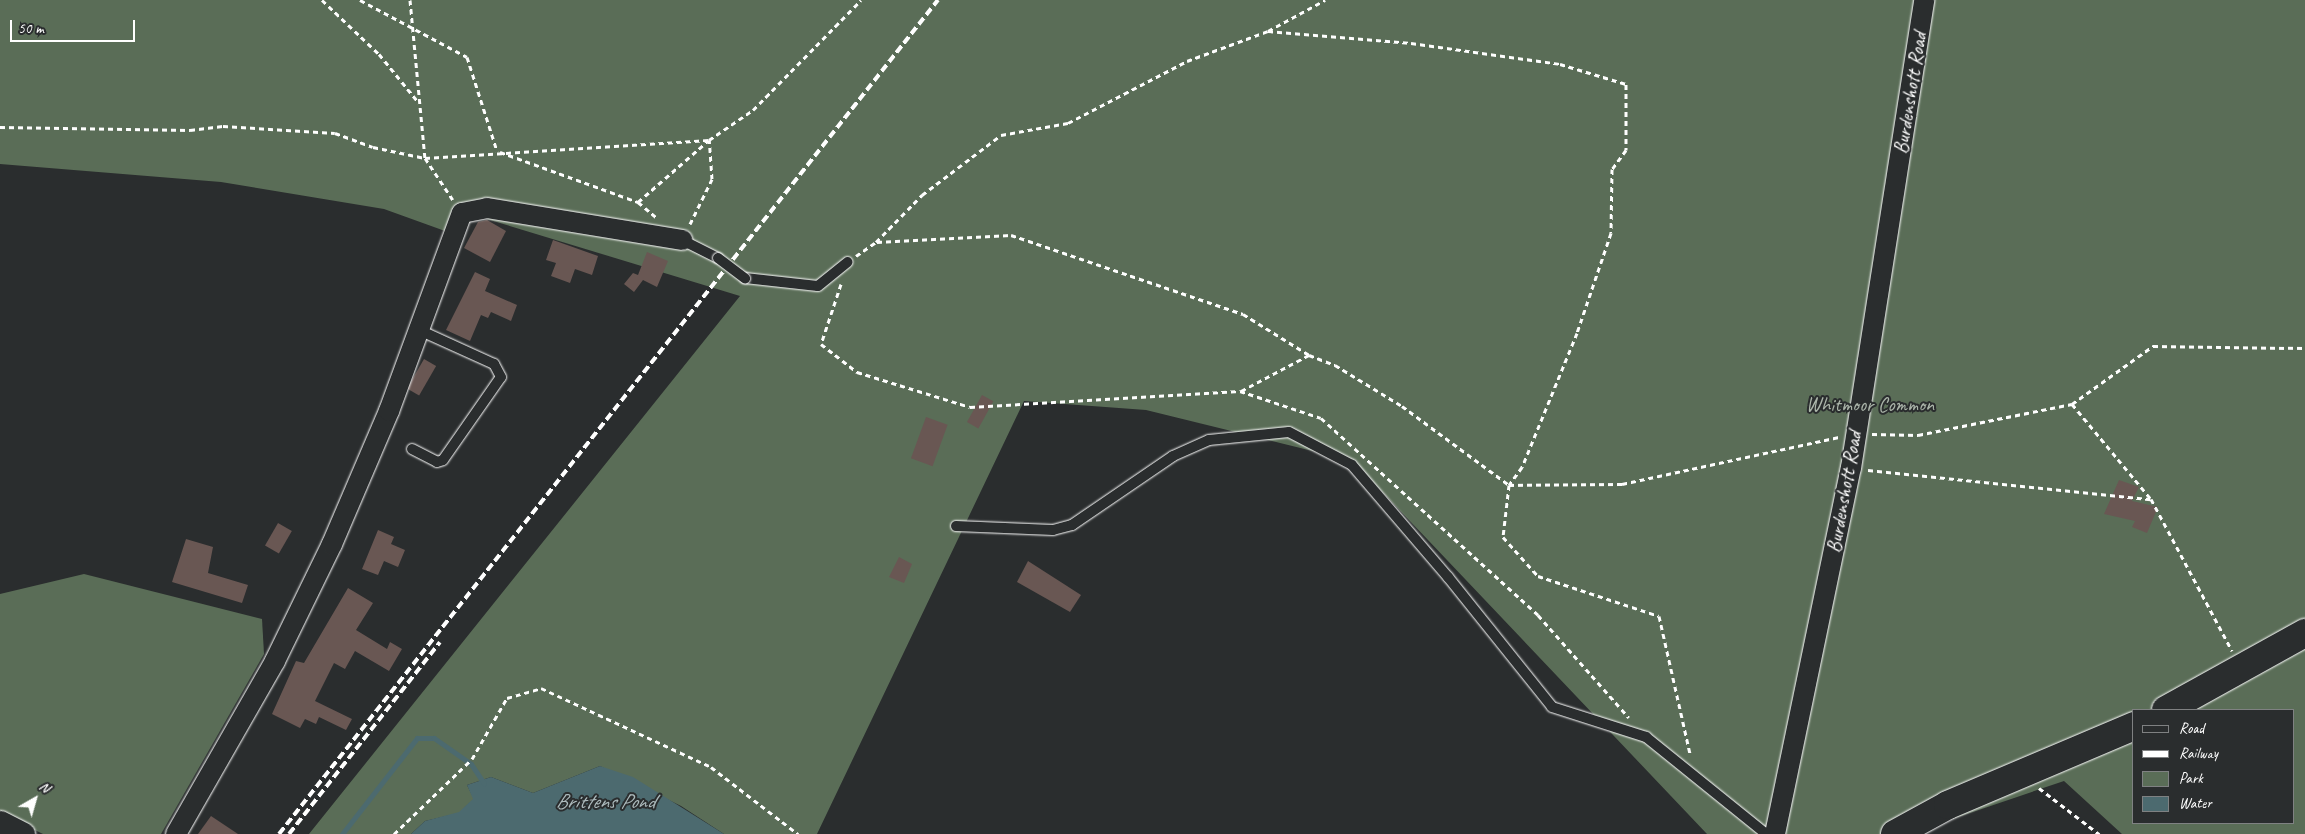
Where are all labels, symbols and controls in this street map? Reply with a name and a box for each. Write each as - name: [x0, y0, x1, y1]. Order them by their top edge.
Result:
- scale bar: [12, 10, 138, 42]
- text: 50 m: [18, 19, 44, 38]
- street label: Burdenshott Road: [1889, 30, 1931, 156]
- park label: Whitmoor Common: [1806, 392, 1934, 416]
- street label: Burdenshott Road: [1822, 429, 1866, 555]
- legend: [2132, 709, 2295, 824]
- text: Road: [2179, 719, 2204, 738]
- text: Railway: [2179, 744, 2218, 763]
- text: Park: [2179, 769, 2203, 788]
- north arrow: [10, 774, 60, 824]
- text: N: [36, 777, 53, 796]
- water label: Brittens Pond: [555, 788, 655, 814]
- text: Water: [2179, 794, 2212, 813]

